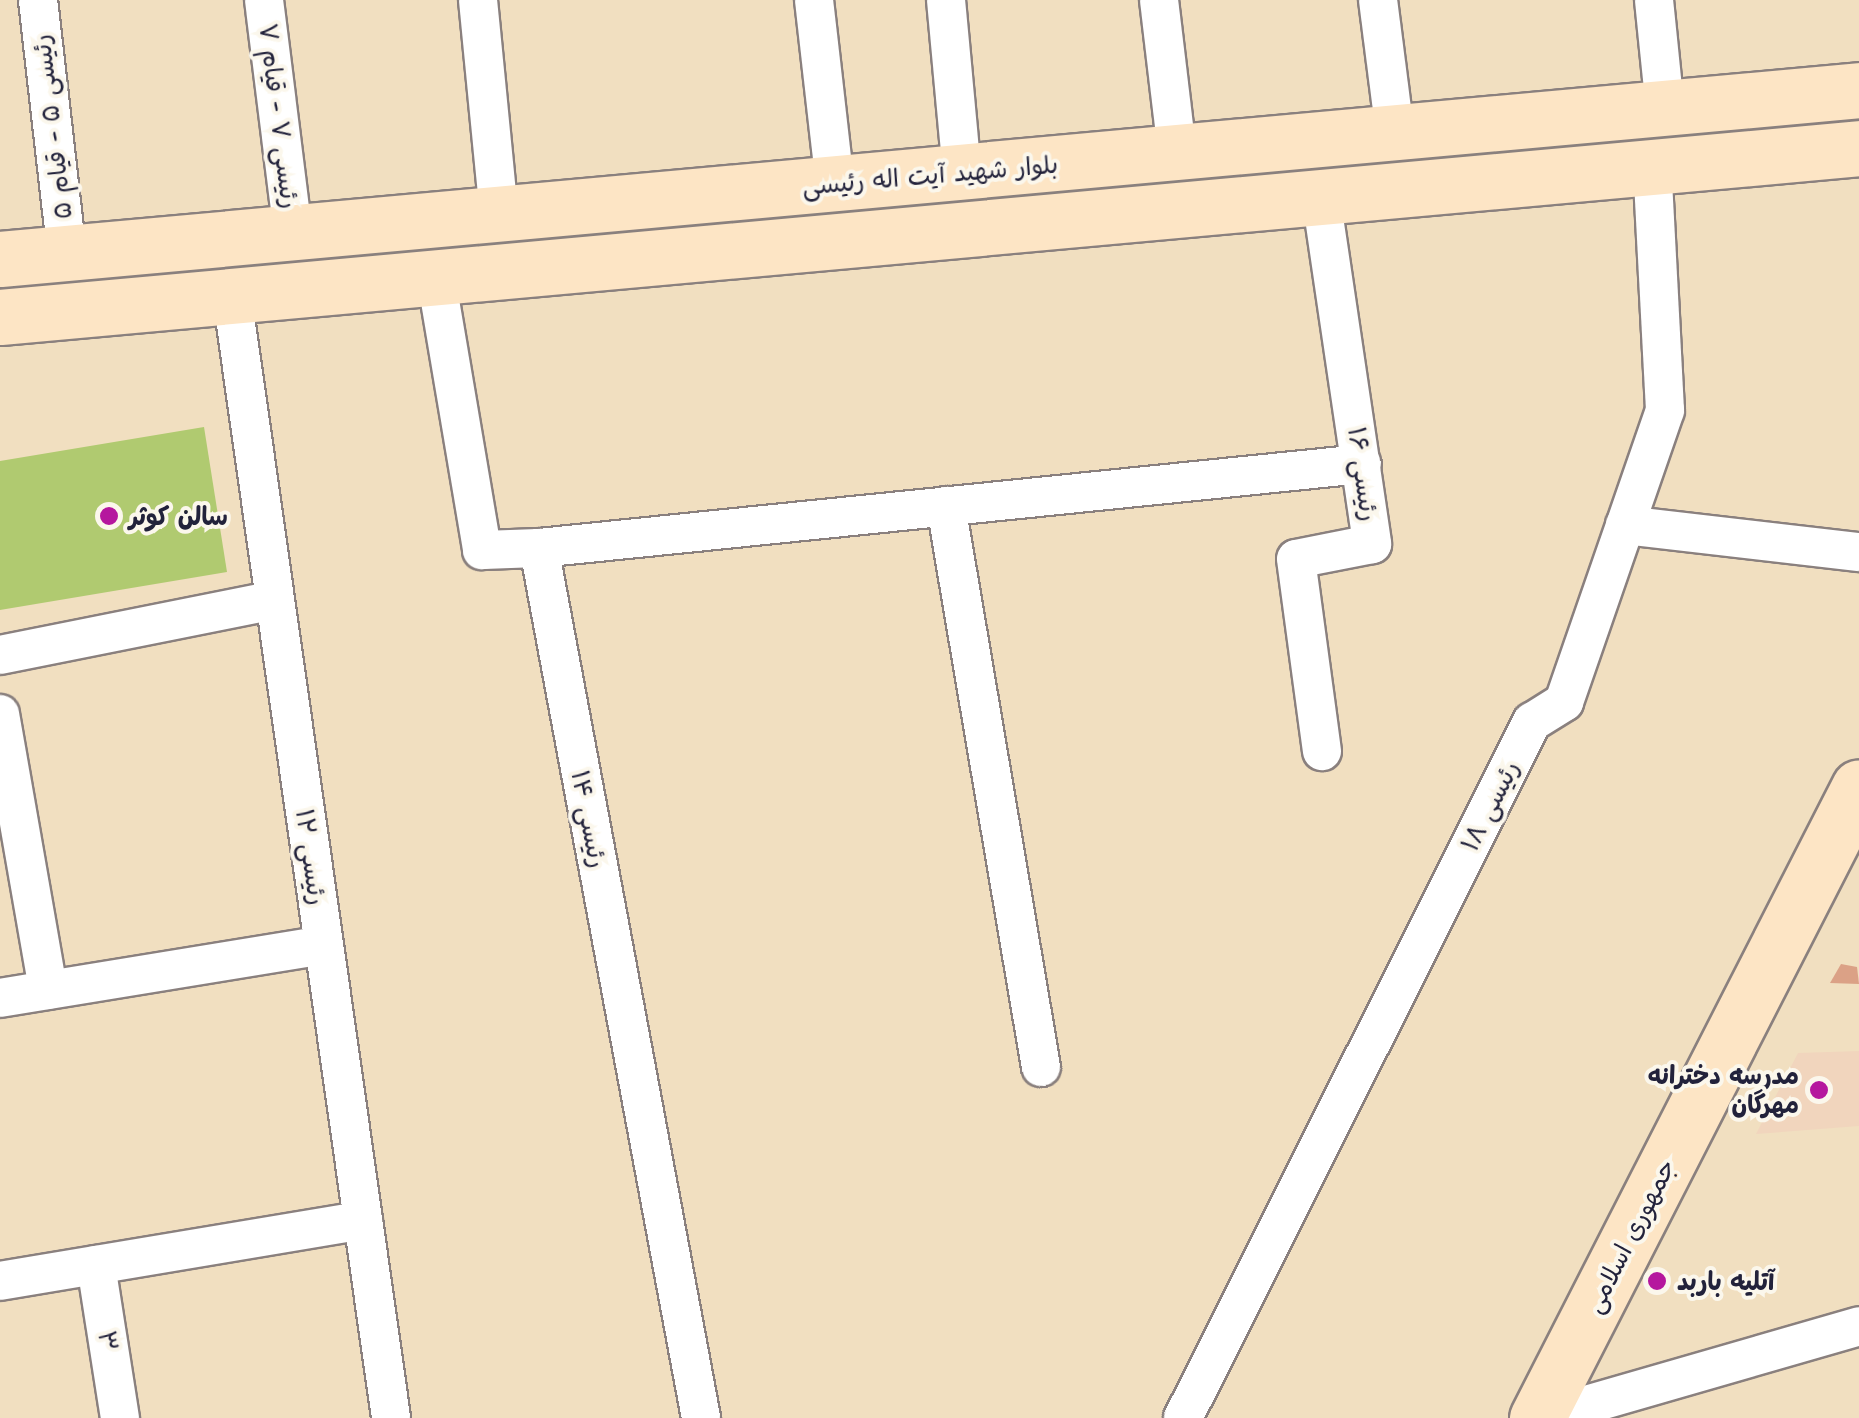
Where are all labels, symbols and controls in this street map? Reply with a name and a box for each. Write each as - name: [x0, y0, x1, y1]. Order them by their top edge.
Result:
- street label: رئیسی ۷ - قیام ۷: [253, 22, 305, 210]
- street label: رئیسی ۵ - قیام ۵: [26, 33, 78, 221]
- street label: بلوار شهید آیت اله رئیسی: [801, 149, 1059, 201]
- street label: رئیسی ۱۶: [1342, 425, 1384, 523]
- place label: سالن کوثر: [129, 501, 228, 531]
- marker: سالن کوثر: [98, 505, 120, 527]
- street label: رئیسی ۱۸: [1455, 756, 1525, 856]
- street label: رئیسی ۱۴: [565, 768, 613, 870]
- street label: رئیسی ۱۲: [289, 807, 333, 907]
- place label: مدرسه دخترانه مهرگان: [1648, 1061, 1799, 1120]
- marker: مدرسه دخترانه مهرگان: [1808, 1079, 1830, 1101]
- street label: جمهوری اسلامی: [1578, 1154, 1682, 1318]
- place label: آتلیه باربد: [1677, 1266, 1774, 1296]
- marker: آتلیه باربد: [1646, 1270, 1668, 1292]
- street label: ۳: [92, 1329, 124, 1353]

